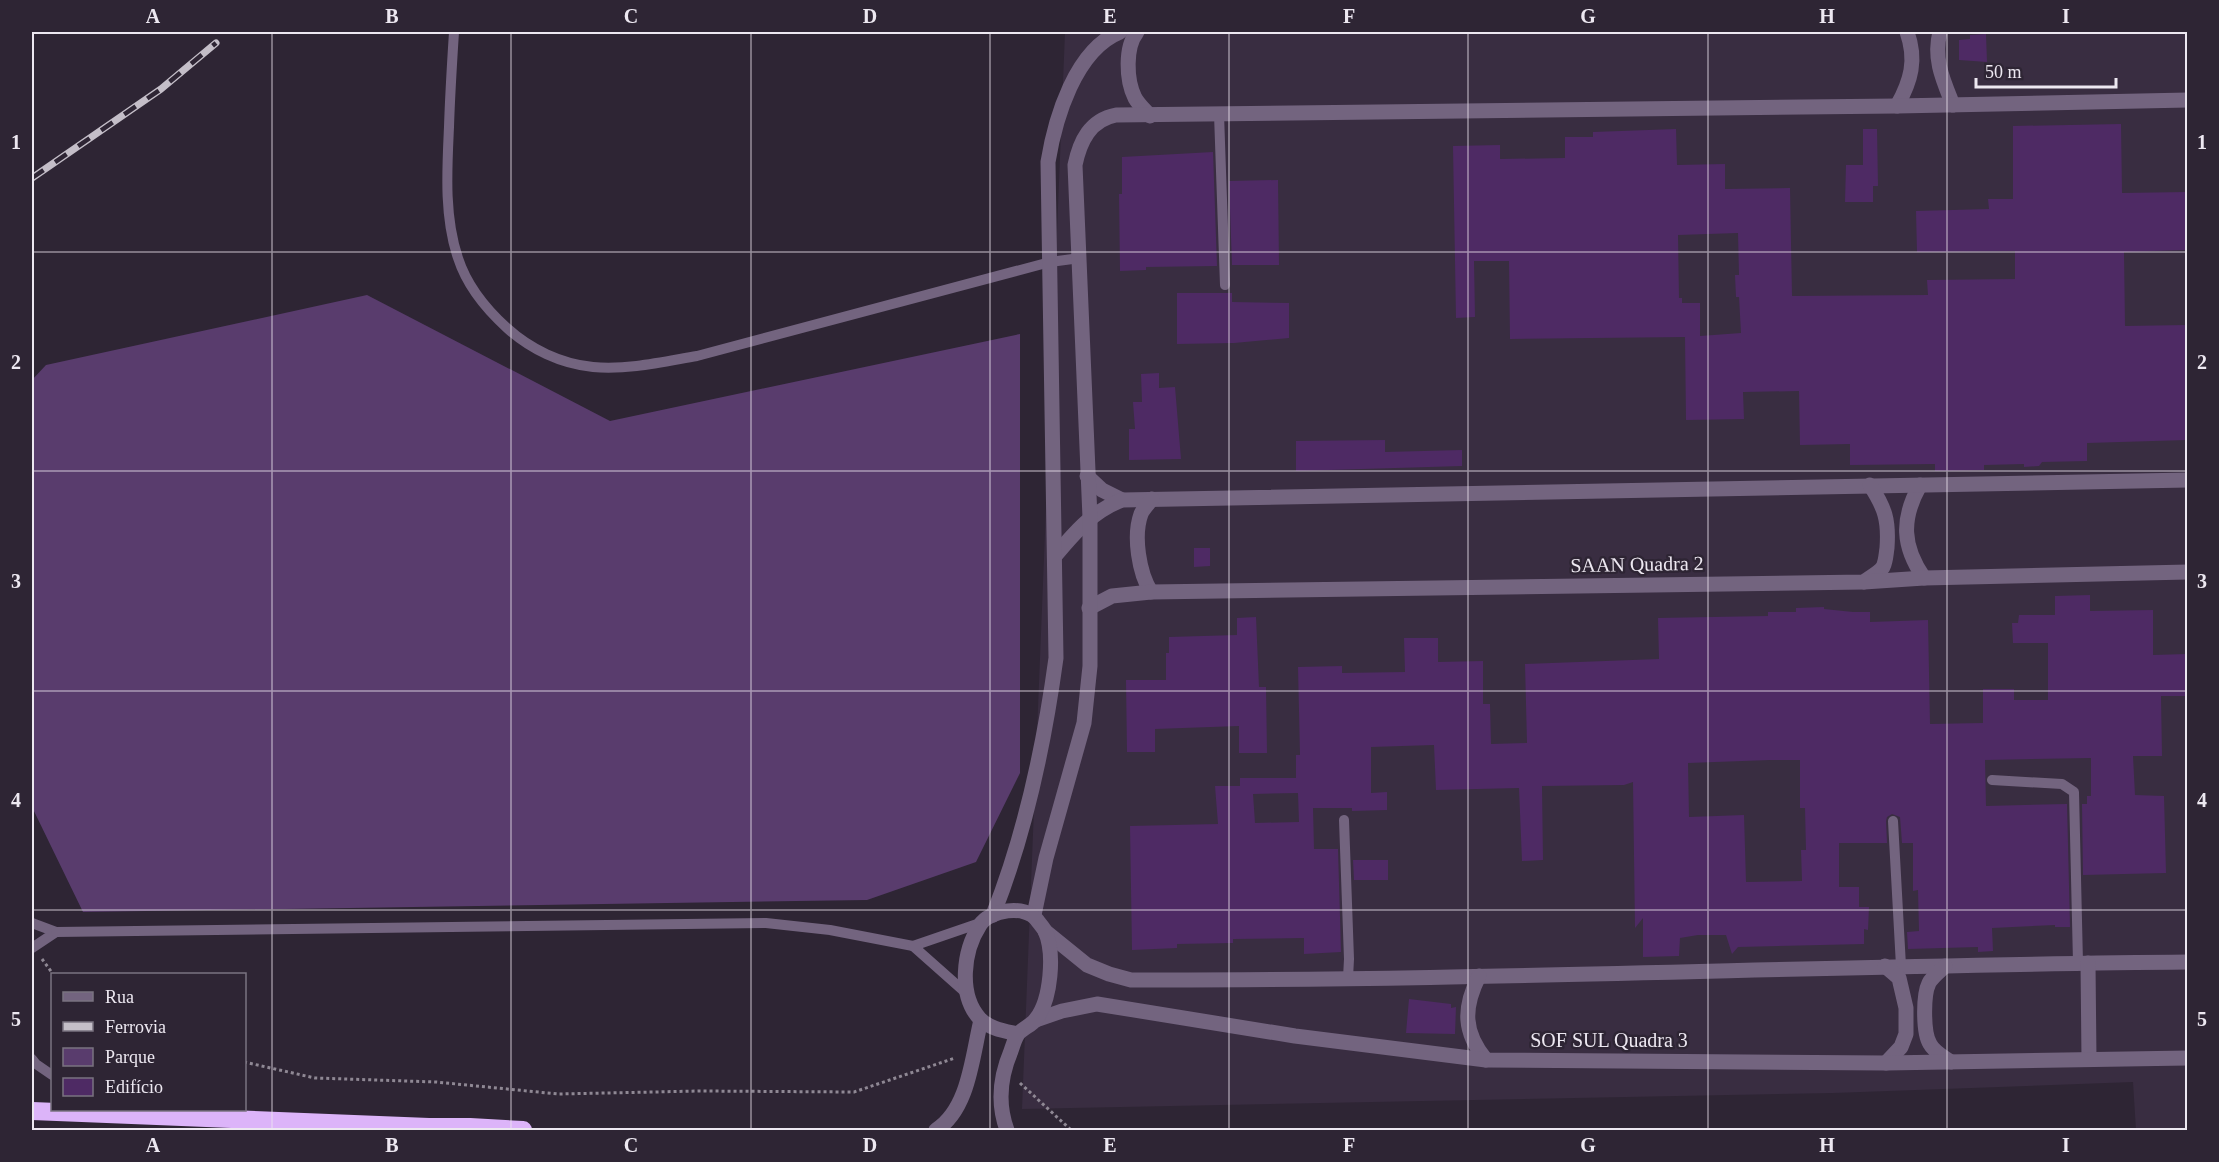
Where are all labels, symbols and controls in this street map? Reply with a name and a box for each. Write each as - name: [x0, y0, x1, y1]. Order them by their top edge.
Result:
- text: A: [146, 5, 161, 27]
- text: B: [385, 5, 399, 27]
- text: C: [624, 5, 638, 27]
- text: D: [863, 5, 877, 27]
- text: E: [1103, 5, 1117, 27]
- text: F: [1343, 5, 1355, 27]
- text: G: [1580, 5, 1596, 27]
- text: H: [1819, 5, 1835, 27]
- text: I: [2062, 5, 2070, 27]
- scale bar: [1976, 51, 2116, 89]
- text: 50 m: [1985, 62, 2022, 82]
- text: 1: [11, 131, 21, 153]
- text: 1: [2197, 131, 2207, 153]
- text: 2: [11, 351, 21, 373]
- text: 2: [2197, 351, 2207, 373]
- street label: SAAN Quadra 2: [1570, 552, 1704, 576]
- text: 3: [11, 570, 21, 592]
- text: 3: [2197, 570, 2207, 592]
- text: 4: [11, 789, 21, 811]
- text: 4: [2197, 789, 2207, 811]
- legend: [51, 973, 246, 1111]
- text: Rua: [105, 987, 134, 1007]
- text: 5: [11, 1008, 21, 1030]
- text: 5: [2197, 1008, 2207, 1030]
- text: Ferrovia: [105, 1017, 166, 1037]
- street label: SOF SUL Quadra 3: [1530, 1029, 1688, 1051]
- text: Parque: [105, 1047, 155, 1067]
- text: Edifício: [105, 1077, 163, 1097]
- text: A: [146, 1134, 161, 1156]
- text: B: [385, 1134, 399, 1156]
- text: C: [624, 1134, 638, 1156]
- text: D: [863, 1134, 877, 1156]
- text: E: [1103, 1134, 1117, 1156]
- text: F: [1343, 1134, 1355, 1156]
- text: G: [1580, 1134, 1596, 1156]
- text: H: [1819, 1134, 1835, 1156]
- text: I: [2062, 1134, 2070, 1156]

